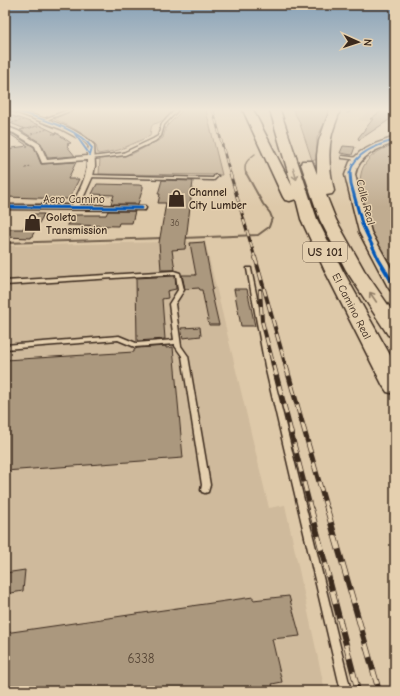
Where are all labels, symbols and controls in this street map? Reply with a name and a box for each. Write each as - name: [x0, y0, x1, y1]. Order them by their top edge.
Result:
- north arrow: [338, 22, 378, 62]
- text: N: [361, 39, 374, 46]
- one-way arrow: [292, 167, 299, 180]
- street label: Calle Real: [353, 178, 378, 226]
- place label: Channel City Lumber: [189, 186, 247, 212]
- shop icon: Channel City Lumber: [166, 188, 186, 208]
- street label: Aero Camino: [43, 193, 105, 206]
- place label: Goleta Transmission: [46, 211, 107, 237]
- shop icon: Goleta Transmission: [23, 213, 43, 233]
- house number: 36: [170, 218, 180, 228]
- road number: US 101: [303, 242, 347, 262]
- street label: El Camino Real: [329, 271, 374, 341]
- one-way arrow: [369, 292, 377, 303]
- house number: 6338: [128, 651, 155, 666]

